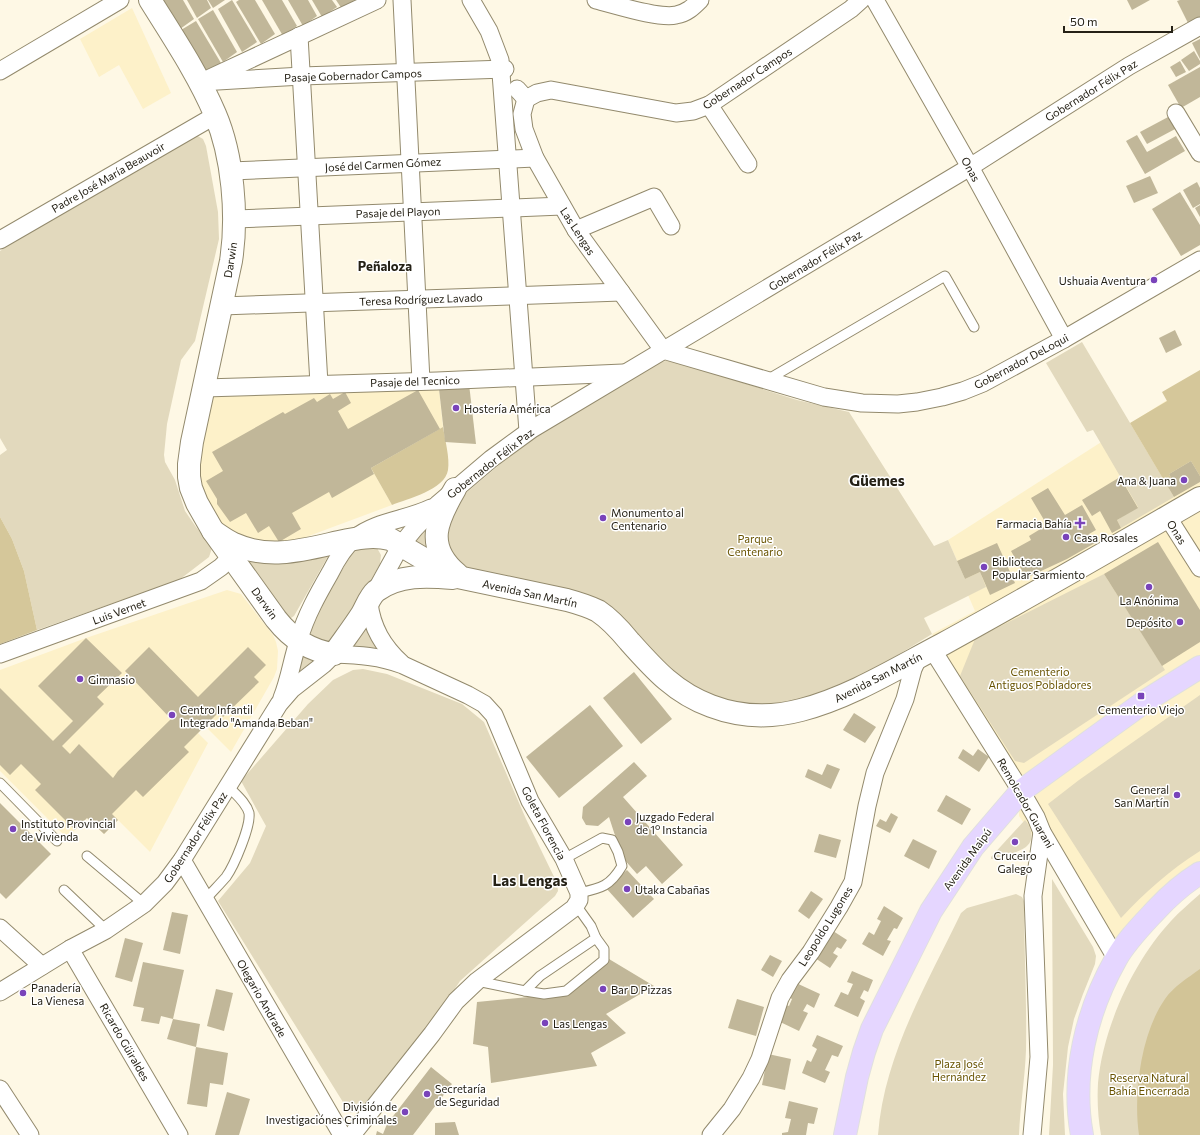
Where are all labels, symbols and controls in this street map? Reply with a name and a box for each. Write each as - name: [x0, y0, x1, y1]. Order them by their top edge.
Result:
- scale bar: [1064, 8, 1172, 34]
- text: 50 m: [1070, 14, 1098, 28]
- street label: Gobernador Campos: [700, 44, 794, 112]
- street label: Gobernador Félix Paz: [1042, 56, 1140, 124]
- street label: Pasaje Gobernador Campos: [284, 66, 422, 84]
- street label: Padre José María Beauvoir: [49, 139, 168, 216]
- street label: José del Carmen Gómez: [324, 154, 442, 175]
- street label: Onas: [959, 154, 983, 184]
- street label: Pasaje del Playon: [355, 204, 441, 220]
- street label: Las Lengas: [558, 205, 598, 257]
- street label: Gobernador Félix Paz: [766, 227, 864, 293]
- street label: Darwin: [221, 241, 239, 279]
- district label: Peñaloza: [358, 258, 412, 274]
- place label: Ushuaia Aventura: [1059, 274, 1146, 287]
- marker: Ushuaia Aventura: [1149, 275, 1159, 285]
- street label: Teresa Rodríguez Lavado: [359, 290, 483, 308]
- street label: Gobernador DeLoqui: [972, 331, 1071, 391]
- street label: Pasaje del Tecnico: [370, 373, 461, 389]
- place label: Hostería América: [464, 402, 550, 415]
- marker: Hostería América: [451, 403, 461, 413]
- street label: Gobernador Félix Paz: [444, 425, 536, 501]
- district label: Güemes: [849, 471, 905, 489]
- place label: Ana & Juana: [1117, 474, 1176, 488]
- marker: Ana & Juana: [1179, 475, 1189, 485]
- place label: Monumento al Centenario: [611, 506, 684, 532]
- marker: Monumento al Centenario: [598, 513, 608, 523]
- place label: Farmacia Bahía: [997, 517, 1072, 530]
- marker: Farmacia Bahía: [1075, 518, 1085, 528]
- street label: Onas: [1165, 518, 1189, 546]
- place label: Casa Rosales: [1074, 531, 1138, 544]
- park label: Parque Centenario: [727, 532, 783, 558]
- marker: Casa Rosales: [1061, 532, 1071, 542]
- place label: Biblioteca Popular Sarmiento: [992, 555, 1086, 581]
- marker: Biblioteca Popular Sarmiento: [979, 562, 989, 572]
- street label: Avenida San Martín: [481, 577, 579, 609]
- marker: La Anónima: [1144, 582, 1154, 592]
- street label: Darwin: [249, 585, 281, 621]
- place label: La Anónima: [1119, 594, 1179, 607]
- street label: Luis Vernet: [91, 595, 148, 627]
- place label: Depósito: [1126, 616, 1172, 629]
- marker: Depósito: [1175, 617, 1185, 627]
- street label: Avenida San Martín: [832, 649, 924, 705]
- park label: Cementerio Antiguos Pobladores: [988, 665, 1092, 691]
- place label: Gimnasio: [88, 673, 135, 686]
- marker: Gimnasio: [75, 674, 85, 684]
- marker: Cementerio Viejo: [1136, 691, 1146, 701]
- place label: Centro Infantil Integrado "Amanda Beban": [180, 703, 313, 729]
- place label: Cementerio Viejo: [1098, 703, 1185, 716]
- marker: Centro Infantil Integrado "Amanda Beban": [167, 710, 177, 720]
- street label: Remolcador Guarani: [995, 756, 1057, 850]
- place label: General San Martín: [1114, 783, 1169, 809]
- street label: Goleta Florencia: [519, 784, 569, 862]
- street label: Gobernador Félix Paz: [161, 788, 230, 885]
- marker: General San Martín: [1172, 790, 1182, 800]
- place label: Juzgado Federal de 1° Instancia: [636, 810, 714, 836]
- place label: Instituto Provincial de Vivienda: [21, 817, 116, 843]
- marker: Juzgado Federal de 1° Instancia: [623, 817, 633, 827]
- marker: Instituto Provincial de Vivienda: [8, 824, 18, 834]
- street label: Avenida Maipú: [940, 825, 994, 893]
- marker: Cruceiro Galego: [1010, 837, 1020, 847]
- place label: Cruceiro Galego: [994, 849, 1037, 875]
- district label: Las Lengas: [493, 871, 567, 889]
- place label: Utaka Cabañas: [635, 883, 710, 896]
- marker: Utaka Cabañas: [622, 884, 632, 894]
- street label: Leopoldo Lugones: [795, 884, 855, 968]
- street label: Olegario Andrade: [234, 957, 290, 1039]
- place label: Panadería La Vienesa: [31, 981, 84, 1007]
- place label: Bar D Pizzas: [611, 983, 672, 996]
- marker: Bar D Pizzas: [598, 984, 608, 994]
- marker: Panadería La Vienesa: [18, 988, 28, 998]
- street label: Ricardo Güiraldes: [97, 1001, 153, 1083]
- place label: Las Lengas: [553, 1017, 607, 1030]
- marker: Las Lengas: [540, 1018, 550, 1028]
- park label: Plaza José Hernández: [932, 1057, 987, 1083]
- park label: Reserva Natural Bahía Encerrada: [1109, 1071, 1189, 1097]
- place label: Secretaría de Seguridad: [435, 1082, 499, 1108]
- marker: Secretaría de Seguridad: [422, 1089, 432, 1099]
- place label: División de Investigaciónes Criminales: [266, 1100, 397, 1126]
- marker: División de Investigaciónes Criminales: [400, 1107, 410, 1117]

